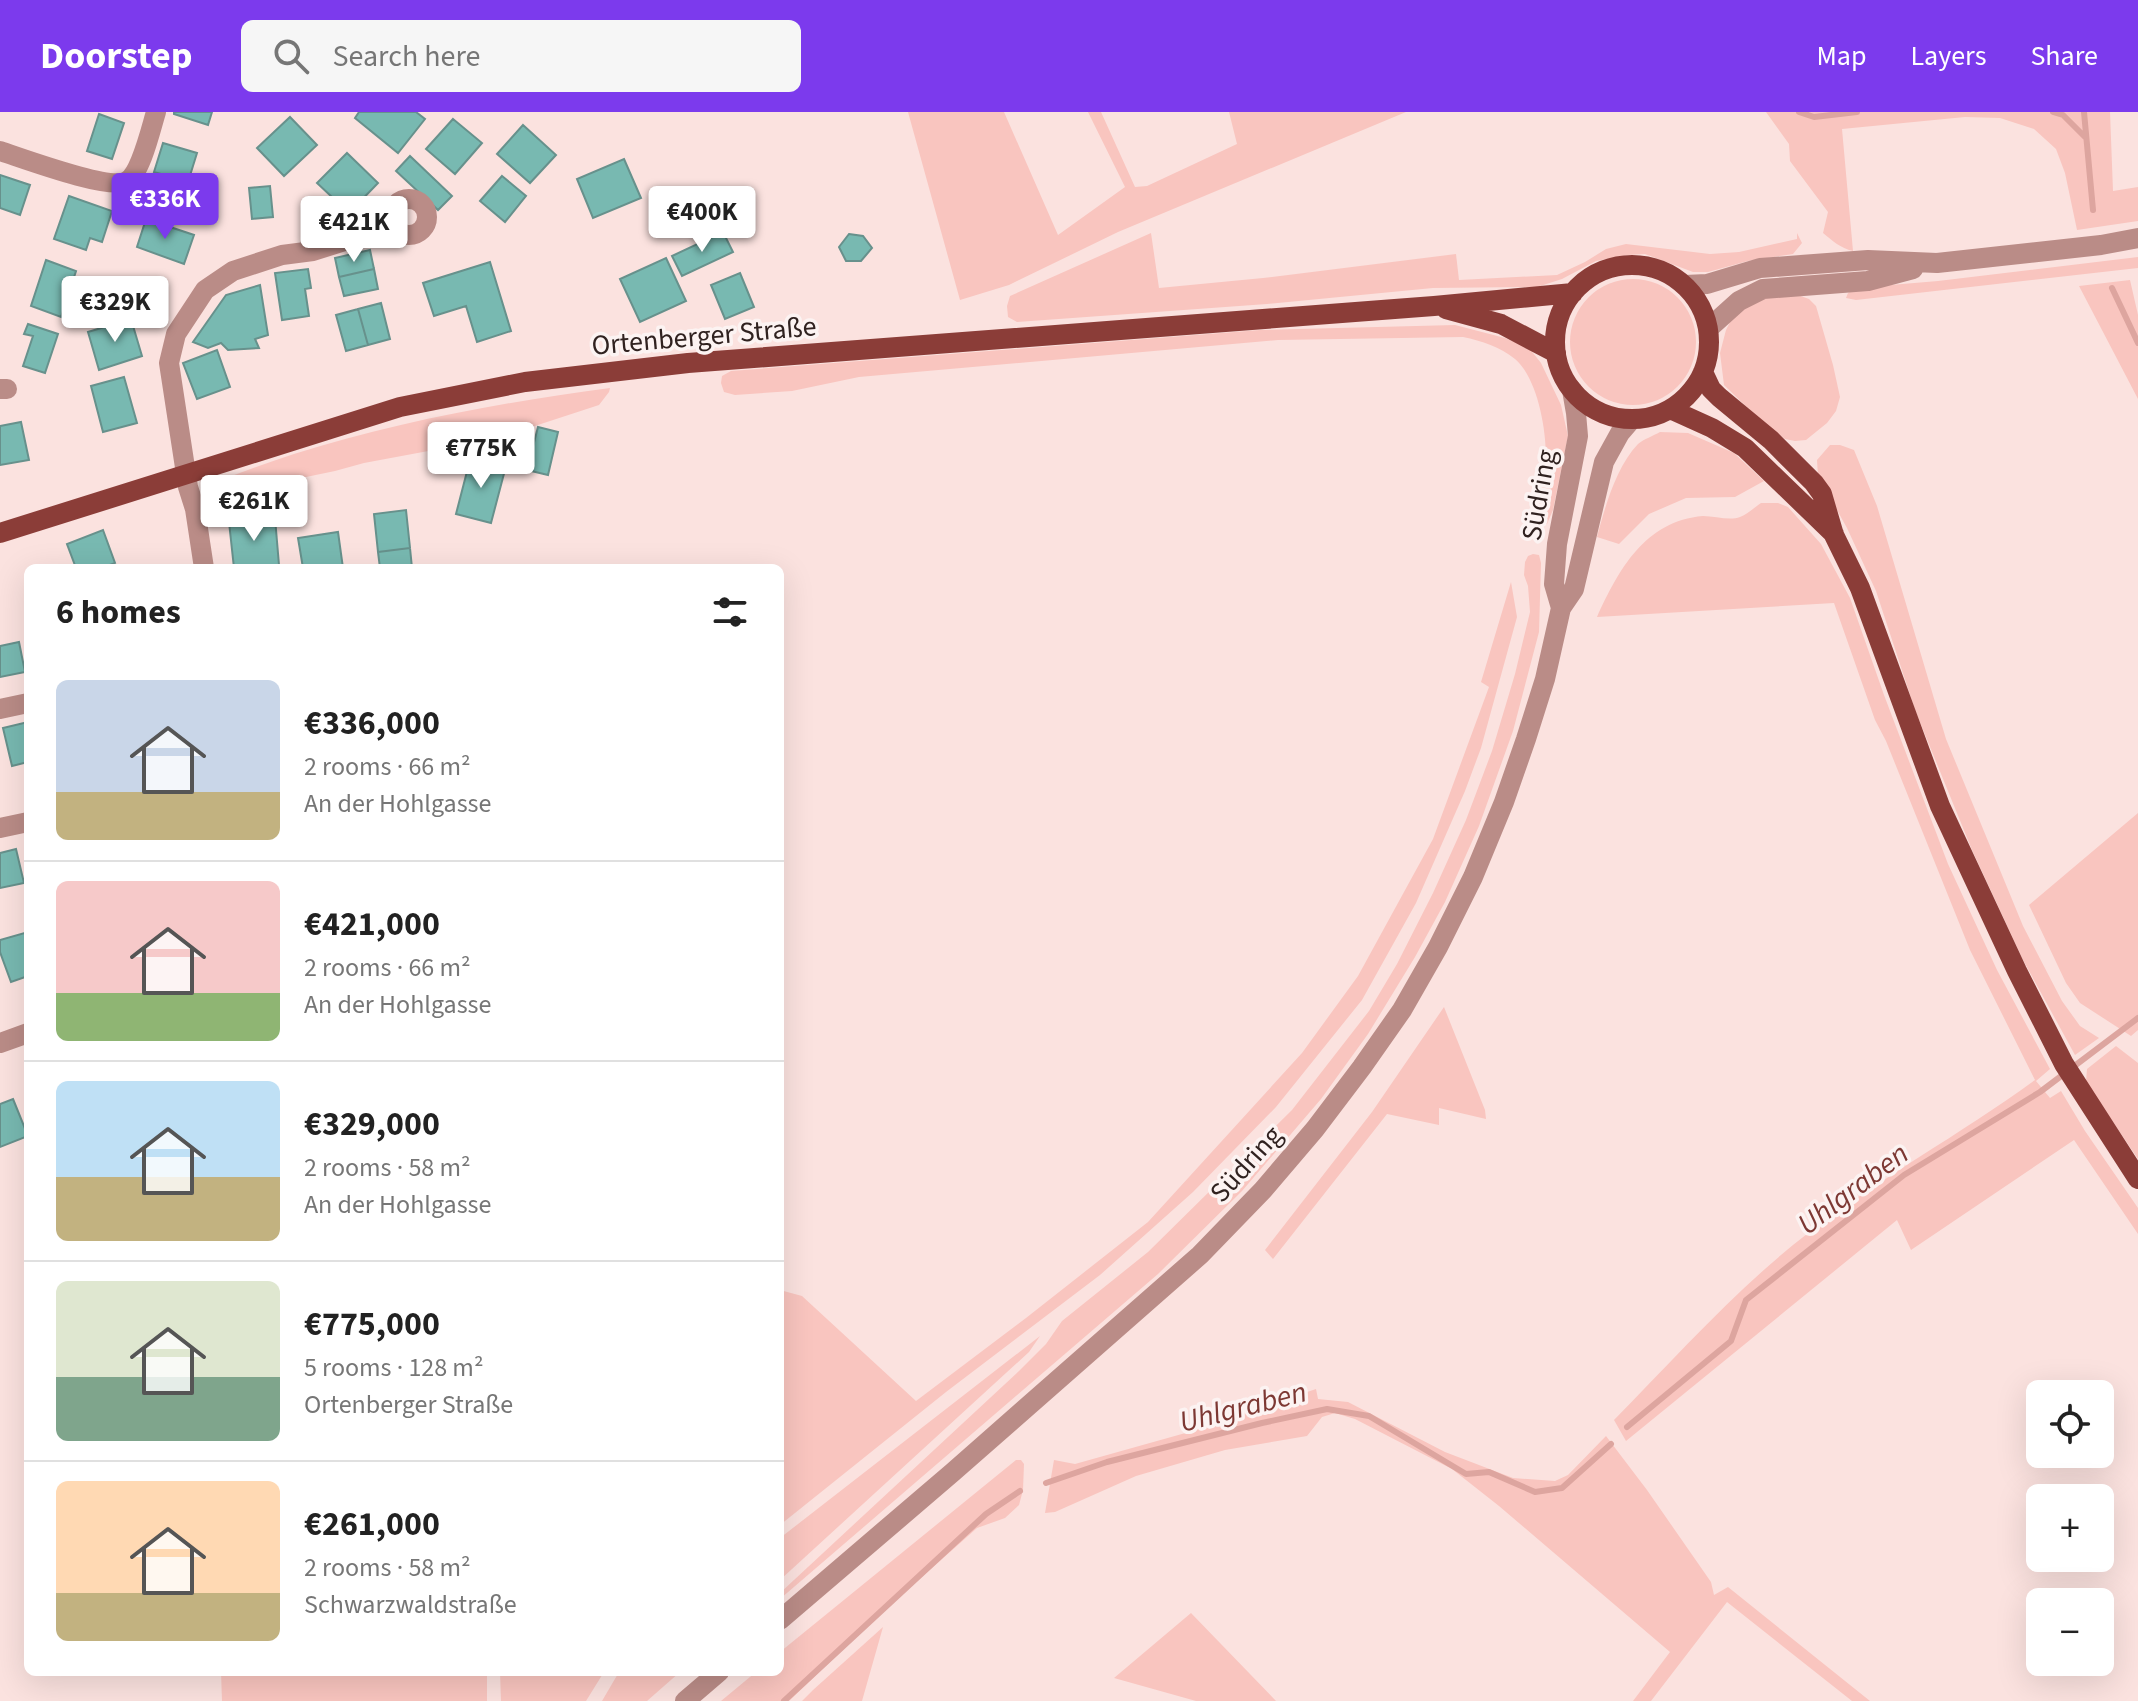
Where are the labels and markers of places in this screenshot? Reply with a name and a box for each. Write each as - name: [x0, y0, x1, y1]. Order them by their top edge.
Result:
- pin: €336K: [109, 173, 221, 241]
- pin: €400K: [646, 186, 758, 254]
- pin: €421K: [298, 196, 410, 264]
- pin: €329K: [59, 276, 171, 344]
- pin: €775K: [425, 422, 537, 490]
- pin: €261K: [198, 475, 310, 543]

